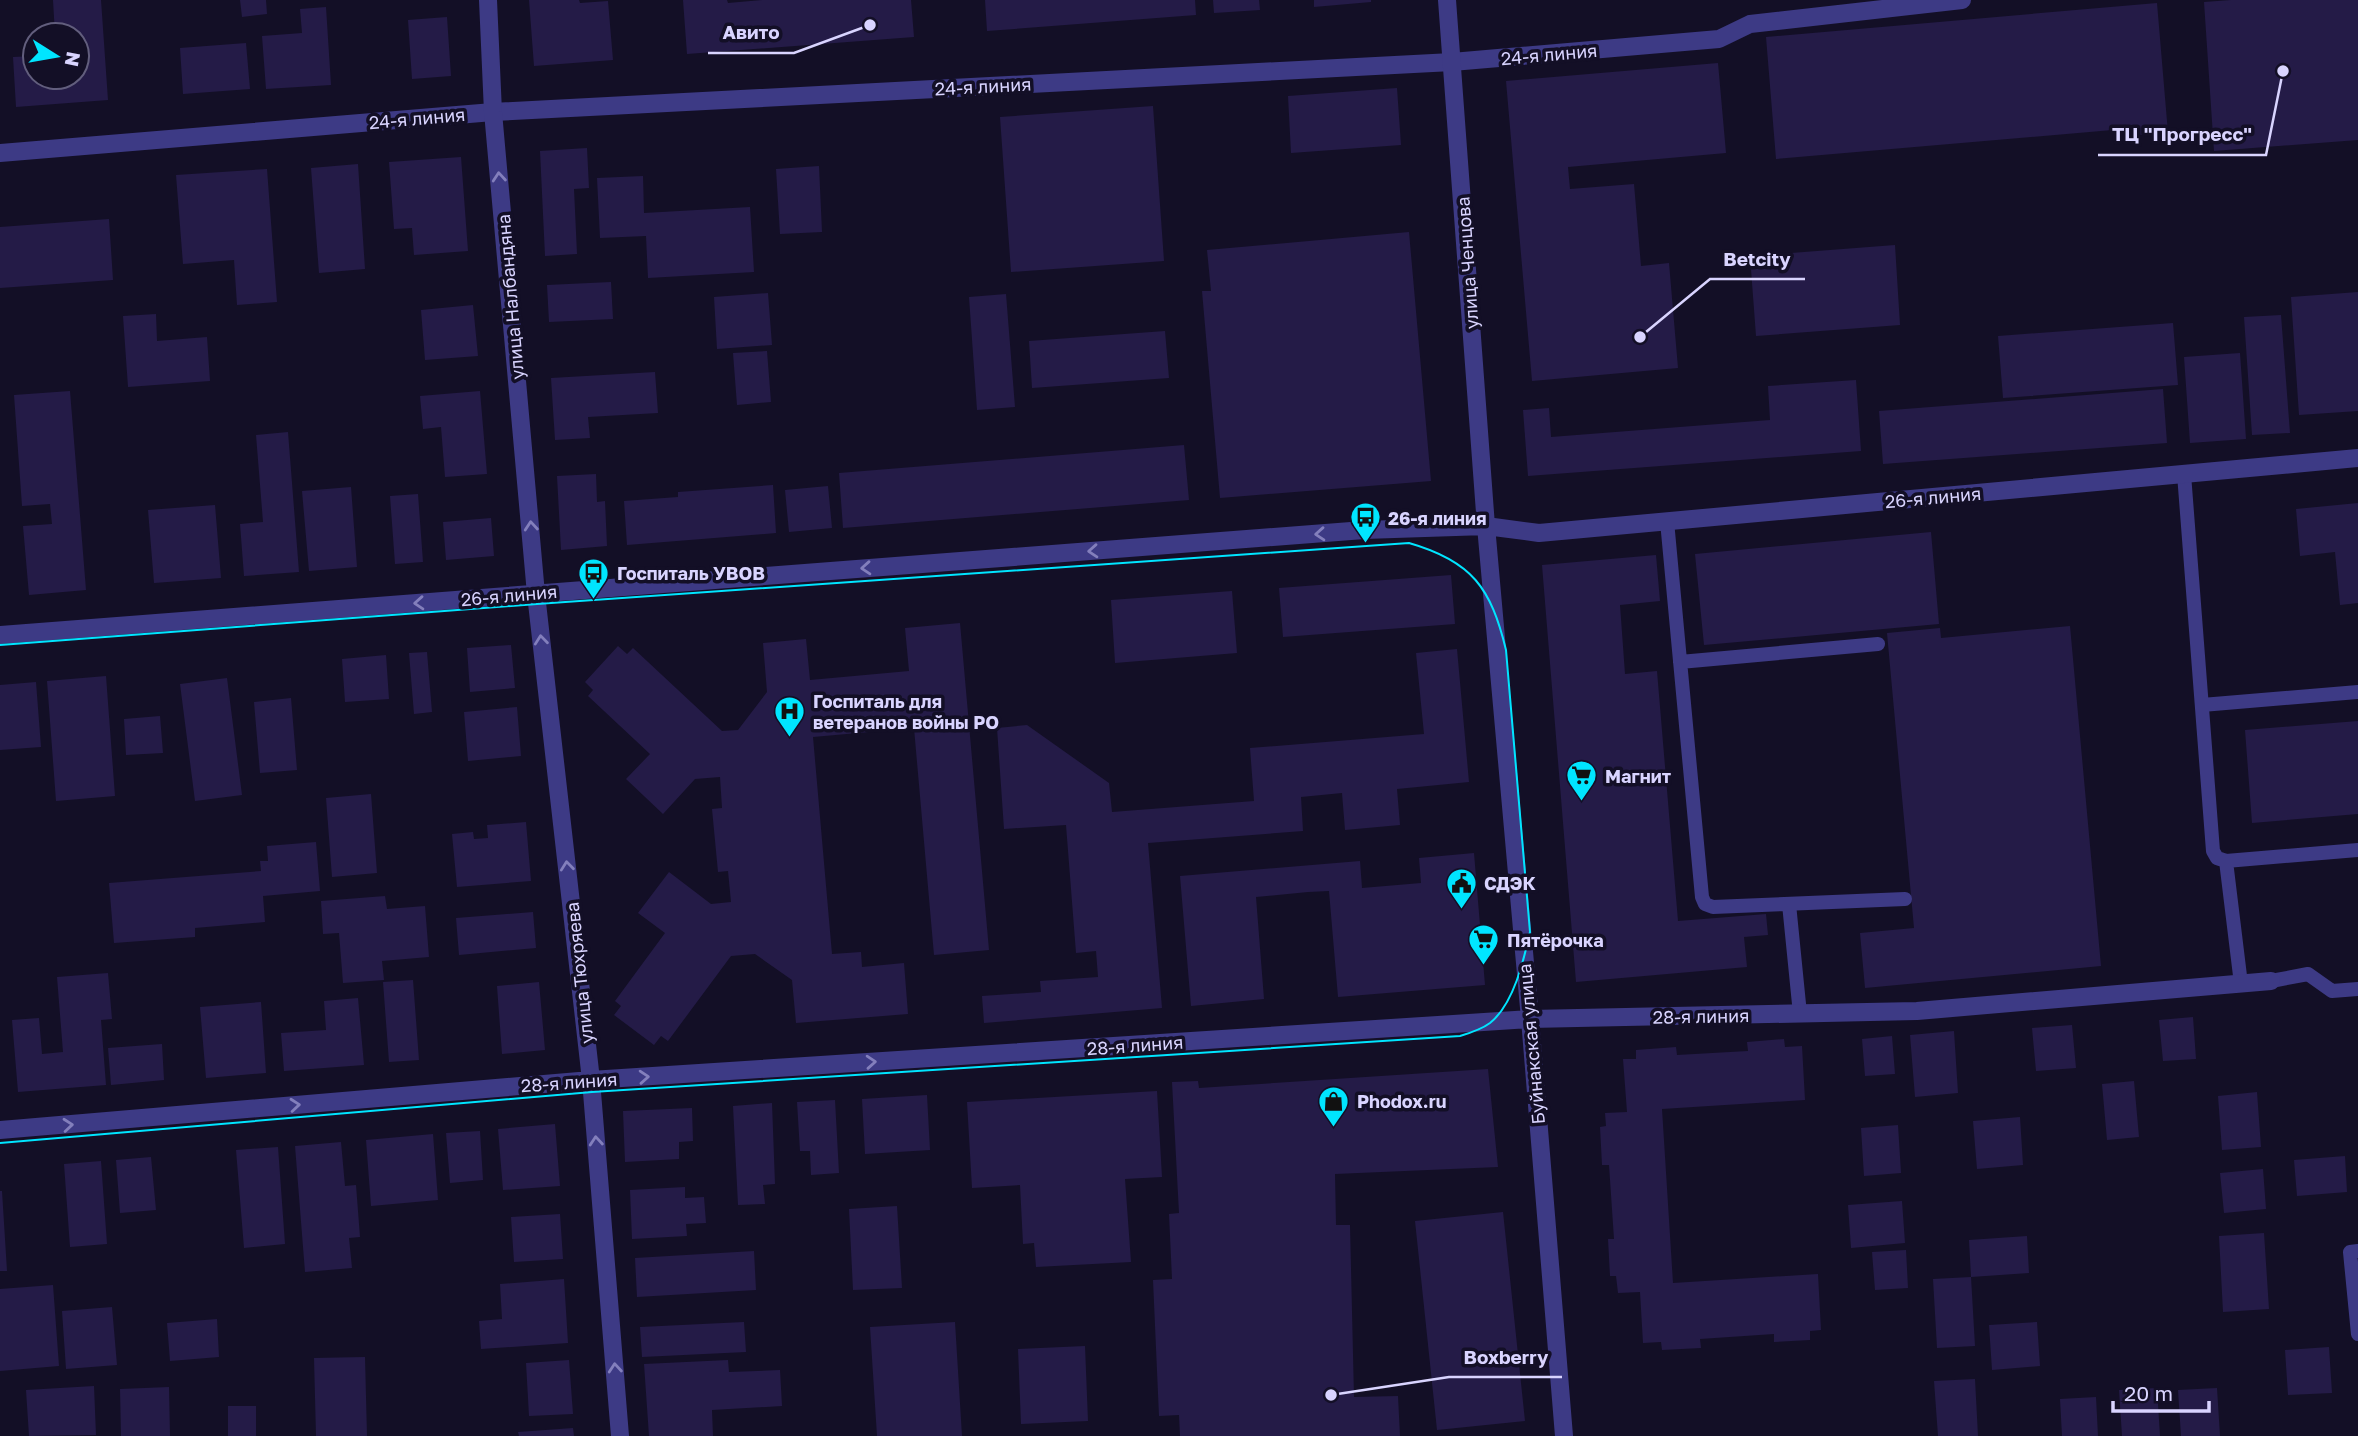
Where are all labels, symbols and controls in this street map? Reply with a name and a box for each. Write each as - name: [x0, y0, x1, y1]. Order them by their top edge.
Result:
- callout: Авито: [708, 13, 794, 53]
- text: Авито: [722, 20, 780, 43]
- north arrow: [21, 21, 91, 91]
- street label: 24-я линия: [1500, 39, 1598, 69]
- text: N: [61, 50, 86, 69]
- street label: 24-я линия: [934, 72, 1032, 100]
- street label: 24-я линия: [368, 103, 466, 133]
- callout: ТЦ "Прогресс": [2098, 115, 2266, 155]
- text: ТЦ "Прогресс": [2112, 122, 2252, 145]
- one-way arrow: [492, 171, 507, 182]
- street label: улица Ченцова: [1451, 196, 1483, 330]
- street label: улица Налбандяна: [492, 213, 528, 381]
- callout: Betcity: [1710, 239, 1805, 279]
- text: Betcity: [1723, 247, 1791, 270]
- street label: 26-я линия: [1884, 482, 1982, 512]
- bus stop icon: 26-я линия: [1348, 501, 1382, 545]
- place label: 26-я линия: [1388, 507, 1486, 529]
- one-way arrow: [524, 520, 539, 531]
- one-way arrow: [1314, 526, 1325, 541]
- one-way arrow: [1087, 543, 1098, 558]
- bus stop icon: Госпиталь УВОВ: [577, 556, 611, 600]
- one-way arrow: [860, 560, 871, 575]
- place label: Госпиталь УВОВ: [617, 562, 765, 584]
- street label: 26-я линия: [460, 580, 558, 610]
- one-way arrow: [414, 595, 425, 610]
- one-way arrow: [534, 634, 549, 646]
- place label: Госпиталь для ветеранов войны РО: [813, 690, 999, 733]
- hospital icon: Госпиталь для ветеранов войны РО: [773, 694, 807, 738]
- supermarket icon: Магнит: [1565, 759, 1599, 803]
- place label: Магнит: [1605, 765, 1671, 787]
- one-way arrow: [560, 860, 575, 871]
- public building icon: СДЭК: [1444, 866, 1478, 910]
- place label: СДЭК: [1484, 872, 1536, 894]
- street label: улица Тюхряева: [561, 901, 597, 1045]
- supermarket icon: Пятёрочка: [1467, 923, 1501, 967]
- place label: Пятёрочка: [1507, 929, 1604, 951]
- street label: Буйнакская улица: [1513, 963, 1549, 1125]
- street label: 28-я линия: [1652, 1004, 1750, 1028]
- street label: 28-я линия: [1086, 1031, 1184, 1059]
- one-way arrow: [865, 1055, 876, 1070]
- street label: 28-я линия: [520, 1068, 618, 1096]
- one-way arrow: [638, 1070, 649, 1085]
- shop icon: Phodox.ru: [1317, 1084, 1351, 1128]
- place label: Phodox.ru: [1357, 1090, 1446, 1112]
- one-way arrow: [289, 1098, 300, 1113]
- one-way arrow: [63, 1118, 74, 1133]
- one-way arrow: [589, 1135, 604, 1146]
- callout: Boxberry: [1449, 1337, 1562, 1377]
- text: Boxberry: [1463, 1345, 1549, 1368]
- one-way arrow: [608, 1362, 623, 1373]
- scale bar: [2113, 1370, 2209, 1414]
- text: 20 m: [2124, 1380, 2173, 1406]

